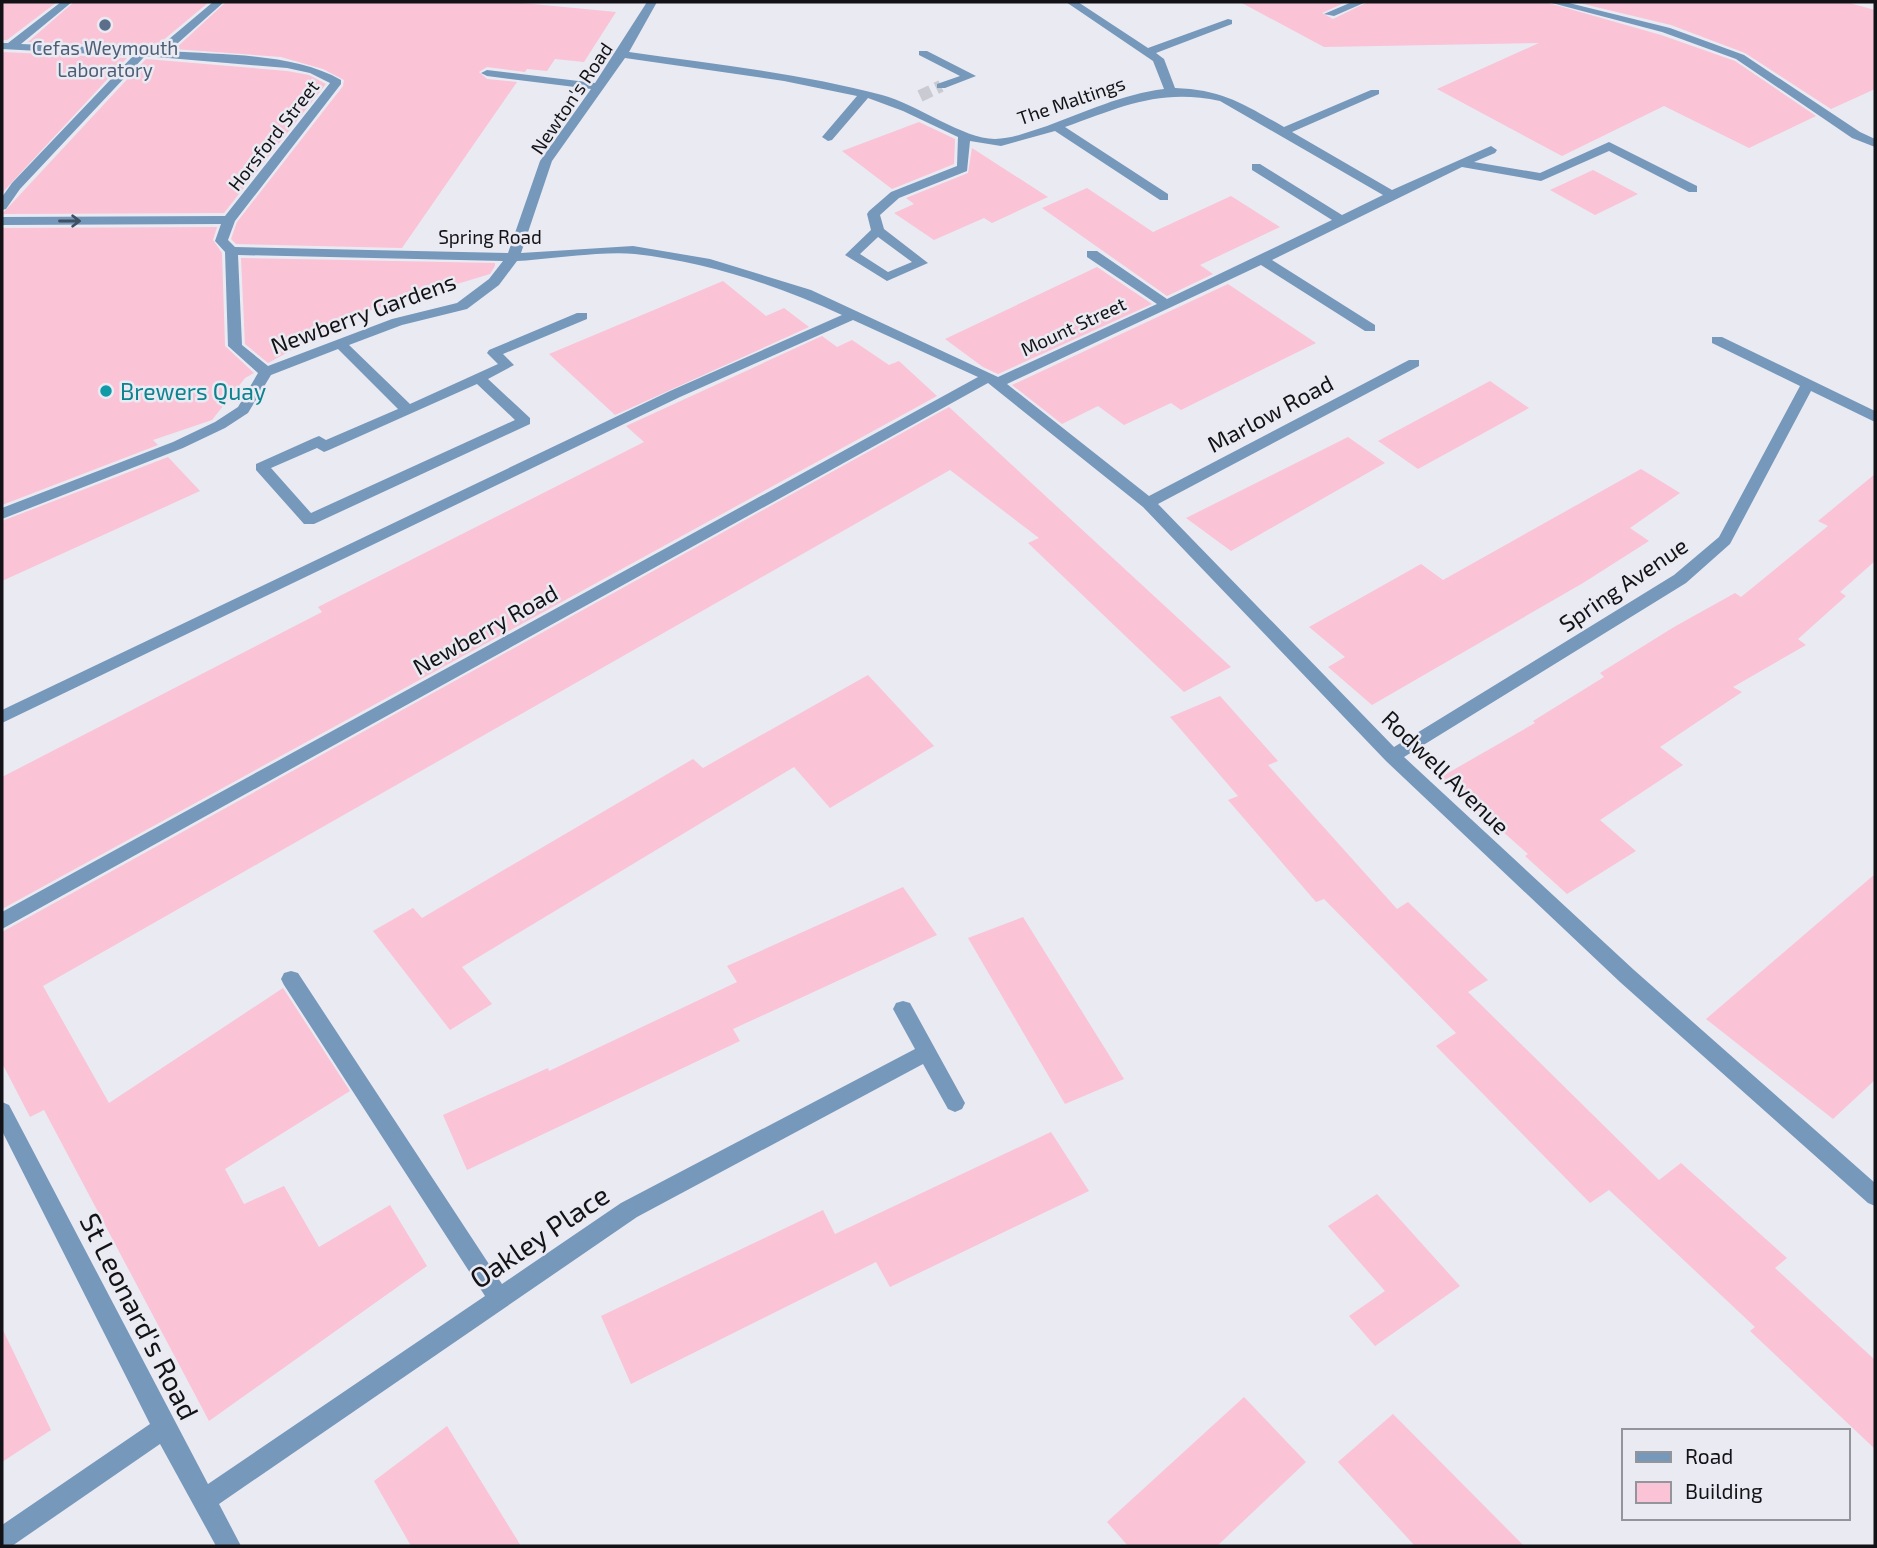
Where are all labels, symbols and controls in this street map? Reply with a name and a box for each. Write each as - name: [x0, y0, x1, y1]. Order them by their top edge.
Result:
- marker: Cefas Weymouth Laboratory: [97, 17, 113, 33]
- place label: Cefas Weymouth Laboratory: [32, 36, 178, 81]
- street label: Newton's Road: [525, 38, 617, 158]
- street label: The Maltings: [1014, 71, 1128, 129]
- street label: Horsford Street: [223, 75, 323, 195]
- one-way arrow: [58, 214, 81, 228]
- street label: Spring Road: [438, 225, 542, 248]
- street label: Newberry Gardens: [267, 267, 459, 359]
- street label: Mount Street: [1017, 292, 1129, 360]
- street label: Marlow Road: [1202, 368, 1338, 458]
- place label: Brewers Quay: [120, 377, 266, 405]
- marker: Brewers Quay: [98, 383, 114, 399]
- street label: Spring Avenue: [1553, 531, 1693, 637]
- street label: Newberry Road: [408, 578, 562, 680]
- street label: Rodwell Avenue: [1376, 704, 1516, 840]
- street label: Oakley Place: [463, 1177, 615, 1295]
- street label: St Leonard's Road: [73, 1207, 207, 1425]
- legend: [1622, 1429, 1849, 1520]
- text: Road: [1685, 1443, 1733, 1468]
- text: Building: [1685, 1478, 1763, 1503]

